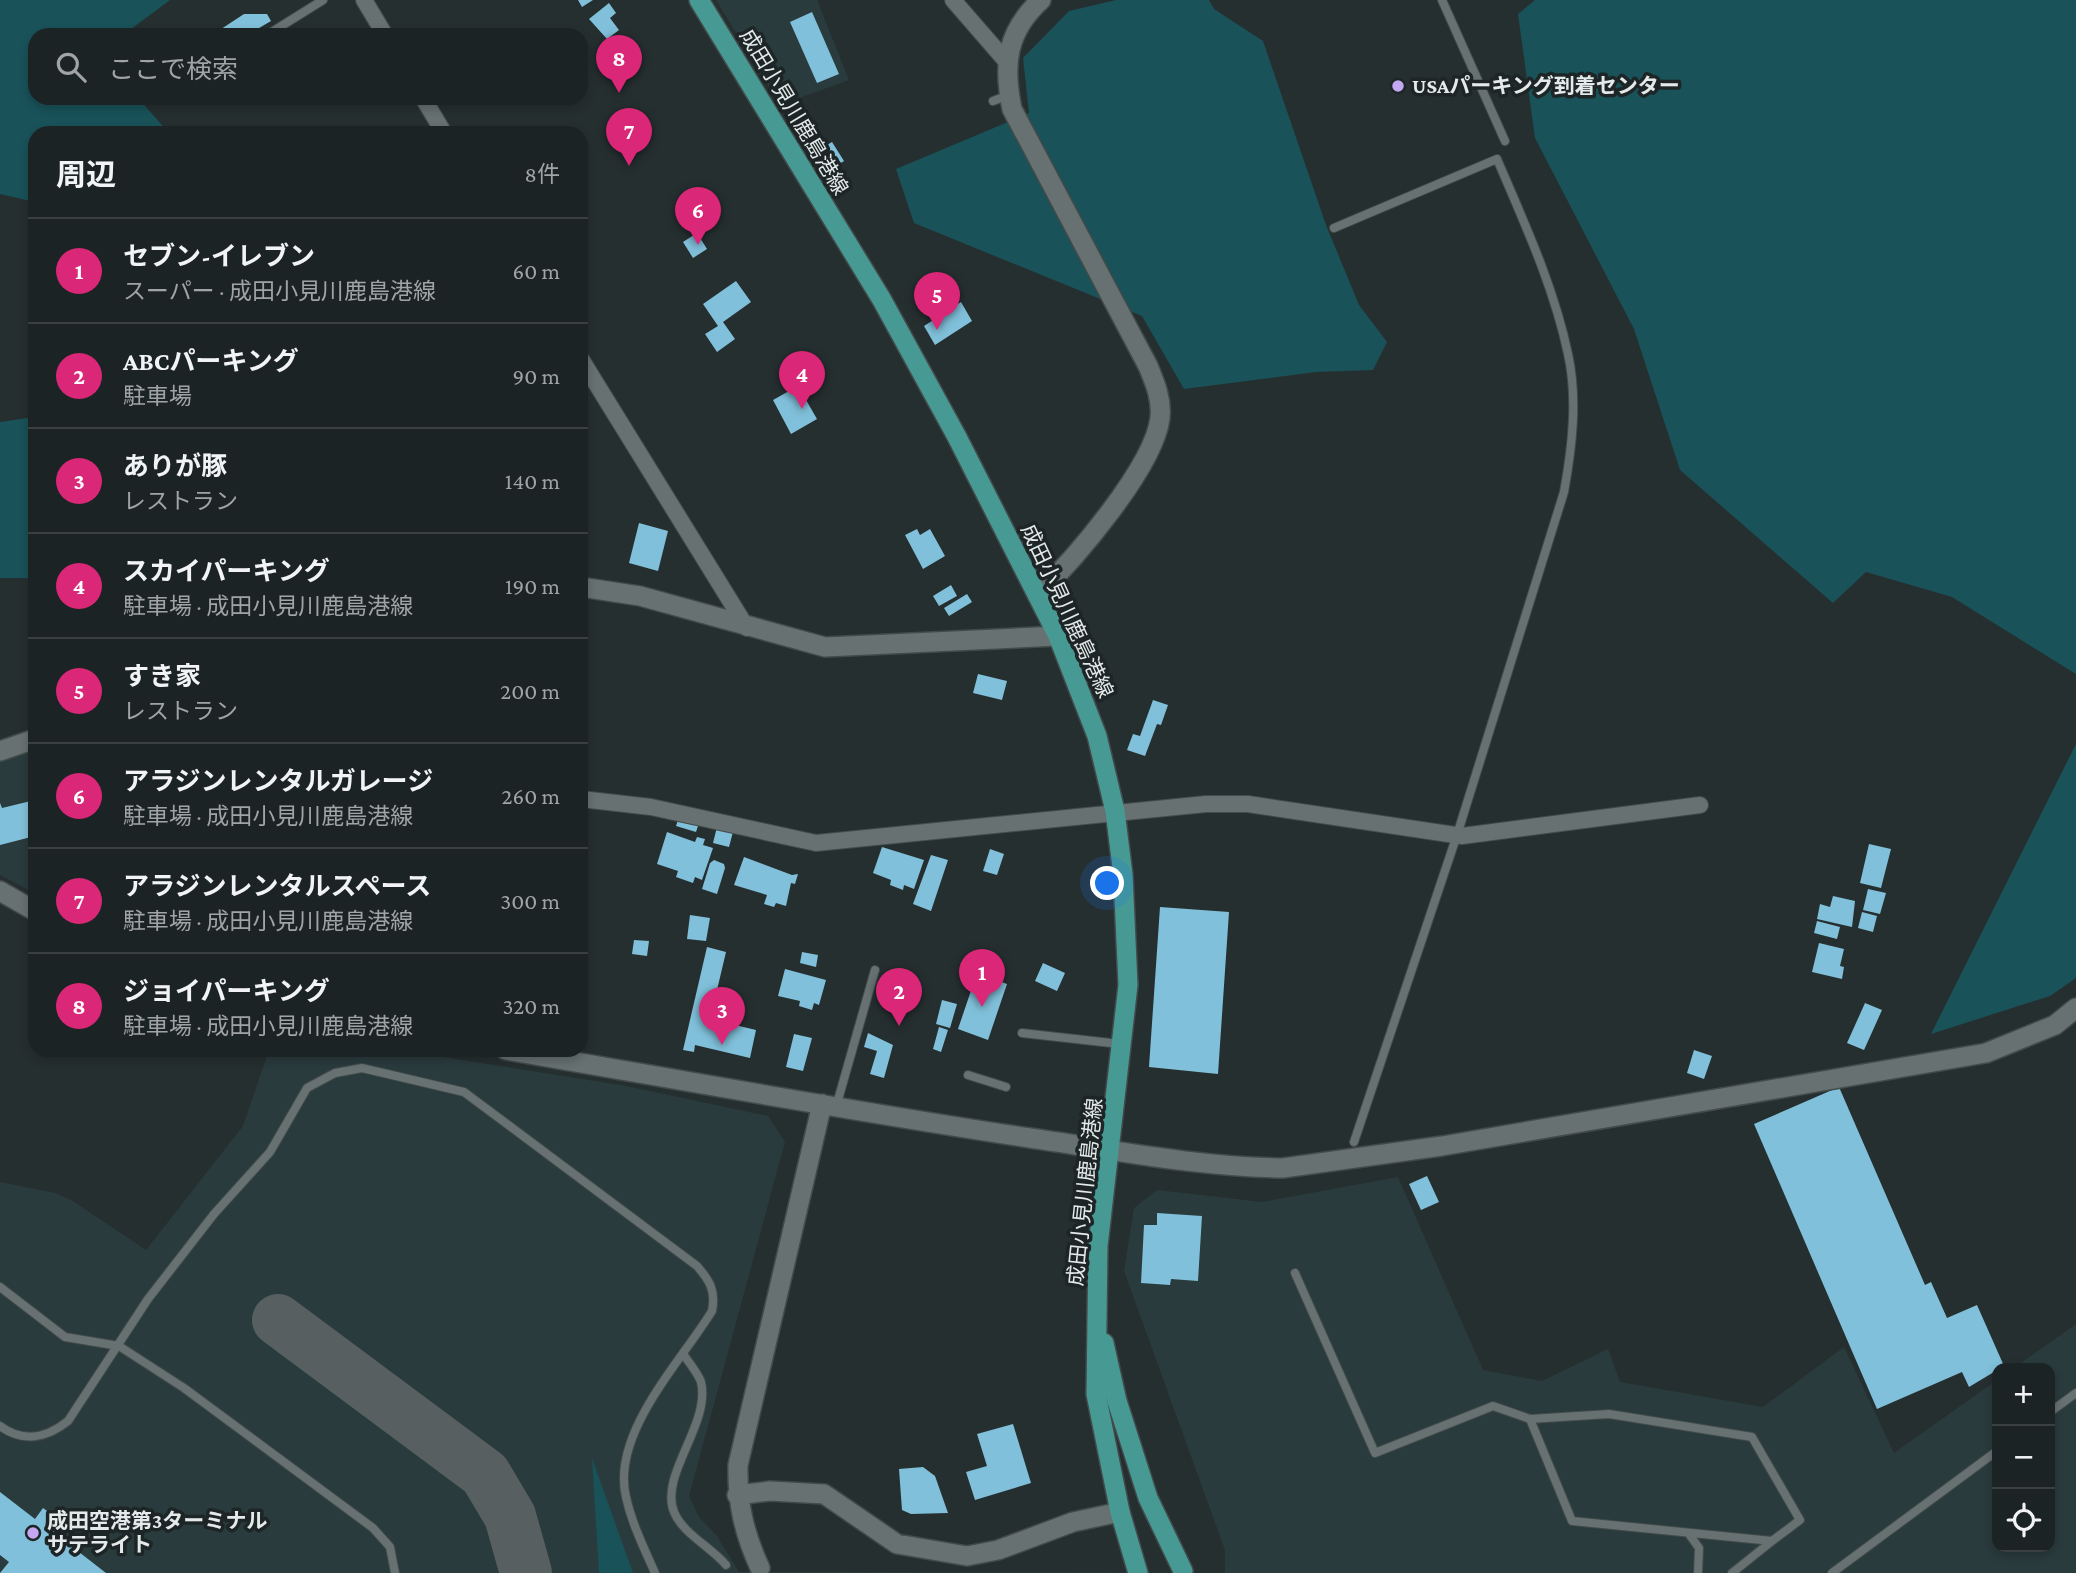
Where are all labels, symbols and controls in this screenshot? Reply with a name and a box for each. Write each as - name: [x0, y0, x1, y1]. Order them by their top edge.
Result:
- street label: 成田小見川鹿島港線: [735, 25, 853, 199]
- search box: [28, 28, 588, 105]
- pin: 8: [596, 35, 642, 93]
- icon: search: [52, 48, 90, 86]
- text: ここで検索: [108, 55, 238, 84]
- place label: USAパーキング到着センター: [1412, 74, 1680, 98]
- marker: USAパーキング到着センター: [1390, 78, 1406, 94]
- pin: 7: [606, 108, 652, 166]
- text: 周辺: [56, 158, 116, 191]
- text: 8件: [525, 161, 560, 187]
- pin: 6: [675, 187, 721, 245]
- text: セブン-イレブン: [123, 242, 315, 271]
- text: 1: [75, 258, 83, 284]
- text: 60 m: [513, 258, 560, 284]
- pin: 5: [914, 272, 960, 330]
- text: スーパー · 成田小見川鹿島港線: [123, 278, 436, 304]
- text: ABCパーキング: [123, 347, 299, 376]
- pin: 4: [779, 351, 825, 409]
- text: 2: [73, 363, 85, 389]
- text: 90 m: [513, 363, 560, 389]
- text: 駐車場: [123, 383, 192, 409]
- text: ありが豚: [123, 452, 227, 481]
- text: 3: [73, 468, 85, 494]
- text: 140 m: [505, 468, 560, 494]
- text: レストラン: [123, 488, 238, 514]
- street label: 成田小見川鹿島港線: [1016, 520, 1118, 702]
- text: スカイパーキング: [123, 557, 330, 586]
- text: 4: [73, 573, 85, 599]
- text: 190 m: [505, 573, 560, 599]
- text: 駐車場 · 成田小見川鹿島港線: [123, 593, 413, 619]
- text: すき家: [123, 662, 201, 691]
- text: 5: [73, 678, 85, 704]
- text: 200 m: [500, 678, 560, 704]
- text: レストラン: [123, 698, 238, 724]
- text: アラジンレンタルガレージ: [123, 767, 433, 796]
- text: 6: [73, 783, 85, 809]
- text: 260 m: [502, 783, 560, 809]
- text: 駐車場 · 成田小見川鹿島港線: [123, 803, 413, 829]
- your location: [1090, 866, 1124, 900]
- text: アラジンレンタルスペース: [123, 872, 431, 901]
- text: 7: [73, 888, 85, 914]
- text: 300 m: [500, 888, 560, 914]
- text: 駐車場 · 成田小見川鹿島港線: [123, 908, 413, 934]
- pin: 1: [959, 949, 1005, 1007]
- pin: 2: [876, 968, 922, 1026]
- text: ジョイパーキング: [123, 977, 330, 1006]
- pin: 3: [699, 987, 745, 1045]
- text: 8: [72, 993, 86, 1019]
- text: 320 m: [502, 993, 560, 1019]
- text: 駐車場 · 成田小見川鹿島港線: [123, 1013, 413, 1039]
- street label: 成田小見川鹿島港線: [1063, 1097, 1107, 1287]
- map controls: [1992, 1363, 2055, 1552]
- button: +: [1992, 1363, 2055, 1426]
- button: −: [1992, 1426, 2055, 1489]
- button: locate: [1992, 1489, 2055, 1552]
- place label: 成田空港第3ターミナル サテライト: [47, 1509, 267, 1557]
- marker: 成田空港第3ターミナル サテライト: [25, 1525, 41, 1541]

